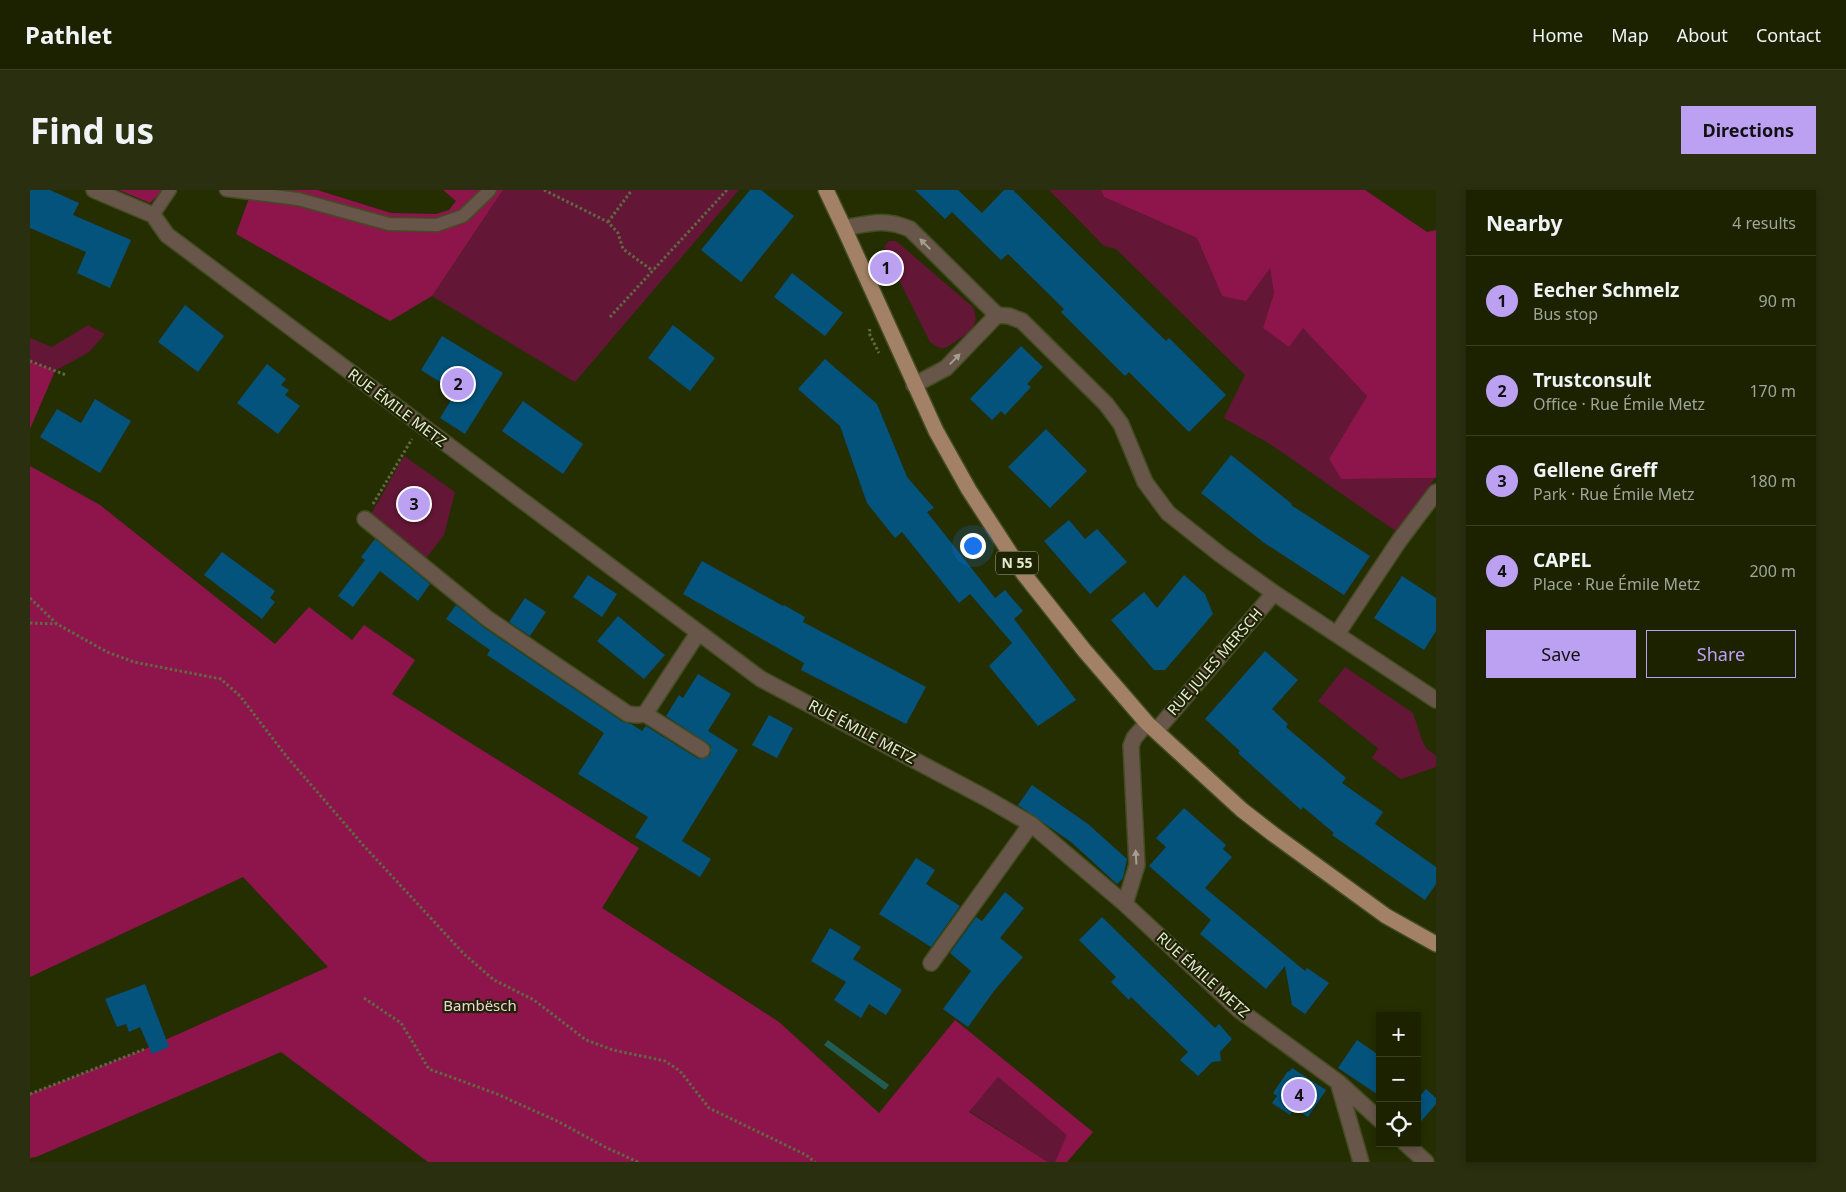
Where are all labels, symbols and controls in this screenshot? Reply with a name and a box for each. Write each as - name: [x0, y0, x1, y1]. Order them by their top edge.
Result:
- text: Pathlet: [25, 18, 112, 51]
- text: Home: [1532, 23, 1583, 47]
- text: Map: [1611, 23, 1649, 47]
- text: About: [1677, 23, 1728, 47]
- text: Contact: [1756, 23, 1821, 47]
- button: Directions: [1681, 106, 1816, 154]
- text: Find us: [30, 107, 154, 154]
- text: Nearby: [1486, 209, 1562, 237]
- text: 4 results: [1732, 212, 1796, 234]
- one-way arrow: [919, 238, 931, 250]
- pin: 1: [870, 249, 902, 287]
- text: Eecher Schmelz: [1533, 277, 1679, 303]
- text: 1: [1497, 290, 1507, 312]
- text: 90 m: [1759, 290, 1796, 312]
- text: Bus stop: [1533, 303, 1598, 325]
- one-way arrow: [949, 353, 961, 365]
- street label: RUE ÉMILE METZ: [344, 364, 451, 451]
- pin: 2: [442, 365, 474, 403]
- text: Trustconsult: [1533, 367, 1651, 393]
- text: 2: [1497, 380, 1507, 402]
- text: 170 m: [1749, 380, 1796, 402]
- text: Office · Rue Émile Metz: [1533, 393, 1705, 415]
- text: Gellene Greff: [1533, 457, 1657, 483]
- text: 3: [1497, 470, 1507, 492]
- text: 180 m: [1749, 470, 1796, 492]
- text: Park · Rue Émile Metz: [1533, 483, 1695, 505]
- pin: 3: [398, 485, 430, 523]
- your location: [960, 533, 986, 559]
- text: CAPEL: [1533, 547, 1591, 573]
- road number: N 55: [996, 552, 1038, 574]
- text: 4: [1497, 560, 1507, 582]
- text: 200 m: [1749, 560, 1796, 582]
- text: Place · Rue Émile Metz: [1533, 573, 1700, 595]
- street label: RUE JULES MERSCH: [1162, 603, 1266, 719]
- button: Save: [1486, 630, 1636, 678]
- button: Share: [1646, 630, 1796, 678]
- street label: RUE ÉMILE METZ: [805, 694, 919, 768]
- one-way arrow: [1132, 849, 1140, 865]
- street label: RUE ÉMILE METZ: [1153, 927, 1254, 1021]
- park label: Bambësch: [443, 995, 517, 1015]
- map controls: [1376, 1012, 1421, 1147]
- button: +: [1376, 1012, 1421, 1057]
- button: −: [1376, 1057, 1421, 1102]
- pin: 4: [1283, 1076, 1315, 1114]
- button: locate: [1376, 1102, 1421, 1147]

